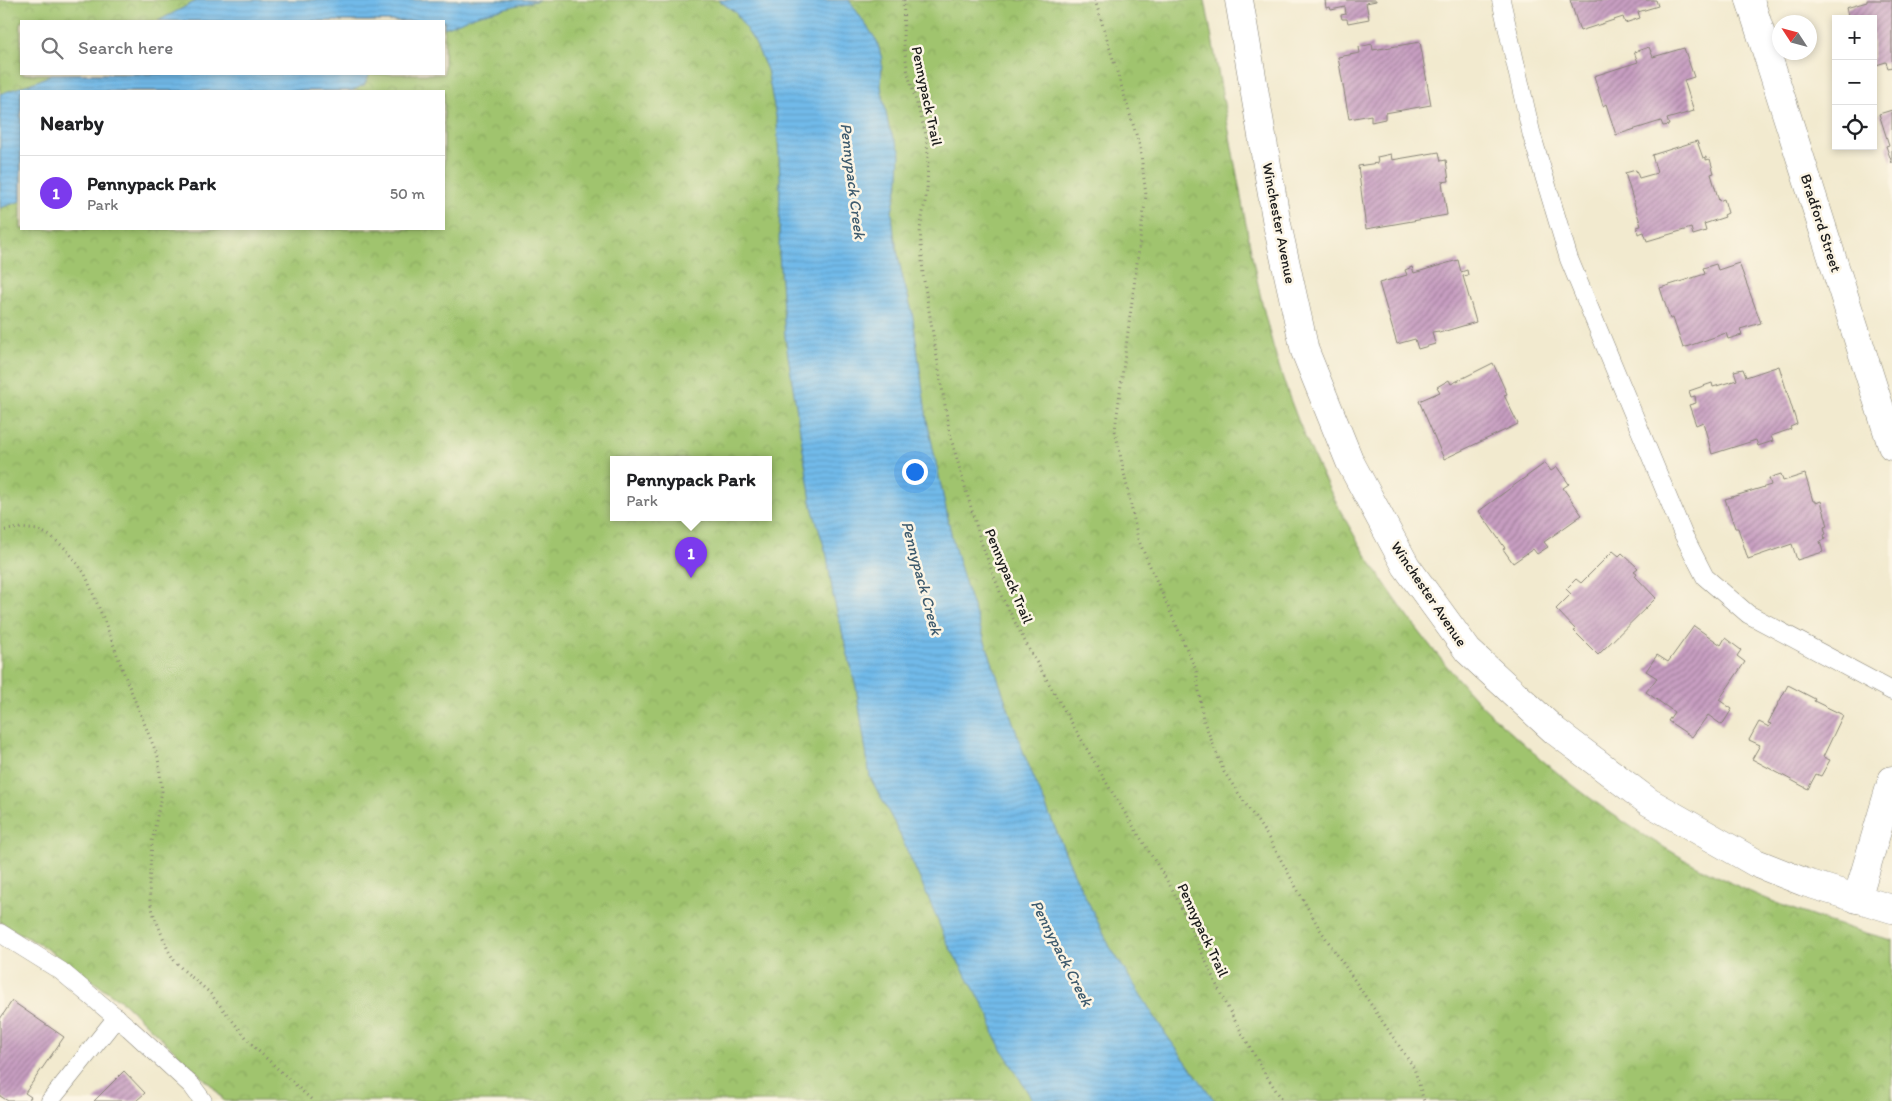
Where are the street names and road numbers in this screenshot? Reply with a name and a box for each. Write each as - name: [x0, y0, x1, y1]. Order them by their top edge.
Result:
- street label: Pennypack Trail: [908, 45, 946, 148]
- street label: Winchester Avenue: [1258, 161, 1300, 285]
- street label: Bradford Street: [1797, 172, 1845, 275]
- street label: Pennypack Trail: [981, 526, 1037, 627]
- street label: Winchester Avenue: [1387, 538, 1471, 650]
- street label: Pennypack Trail: [1173, 880, 1233, 980]

